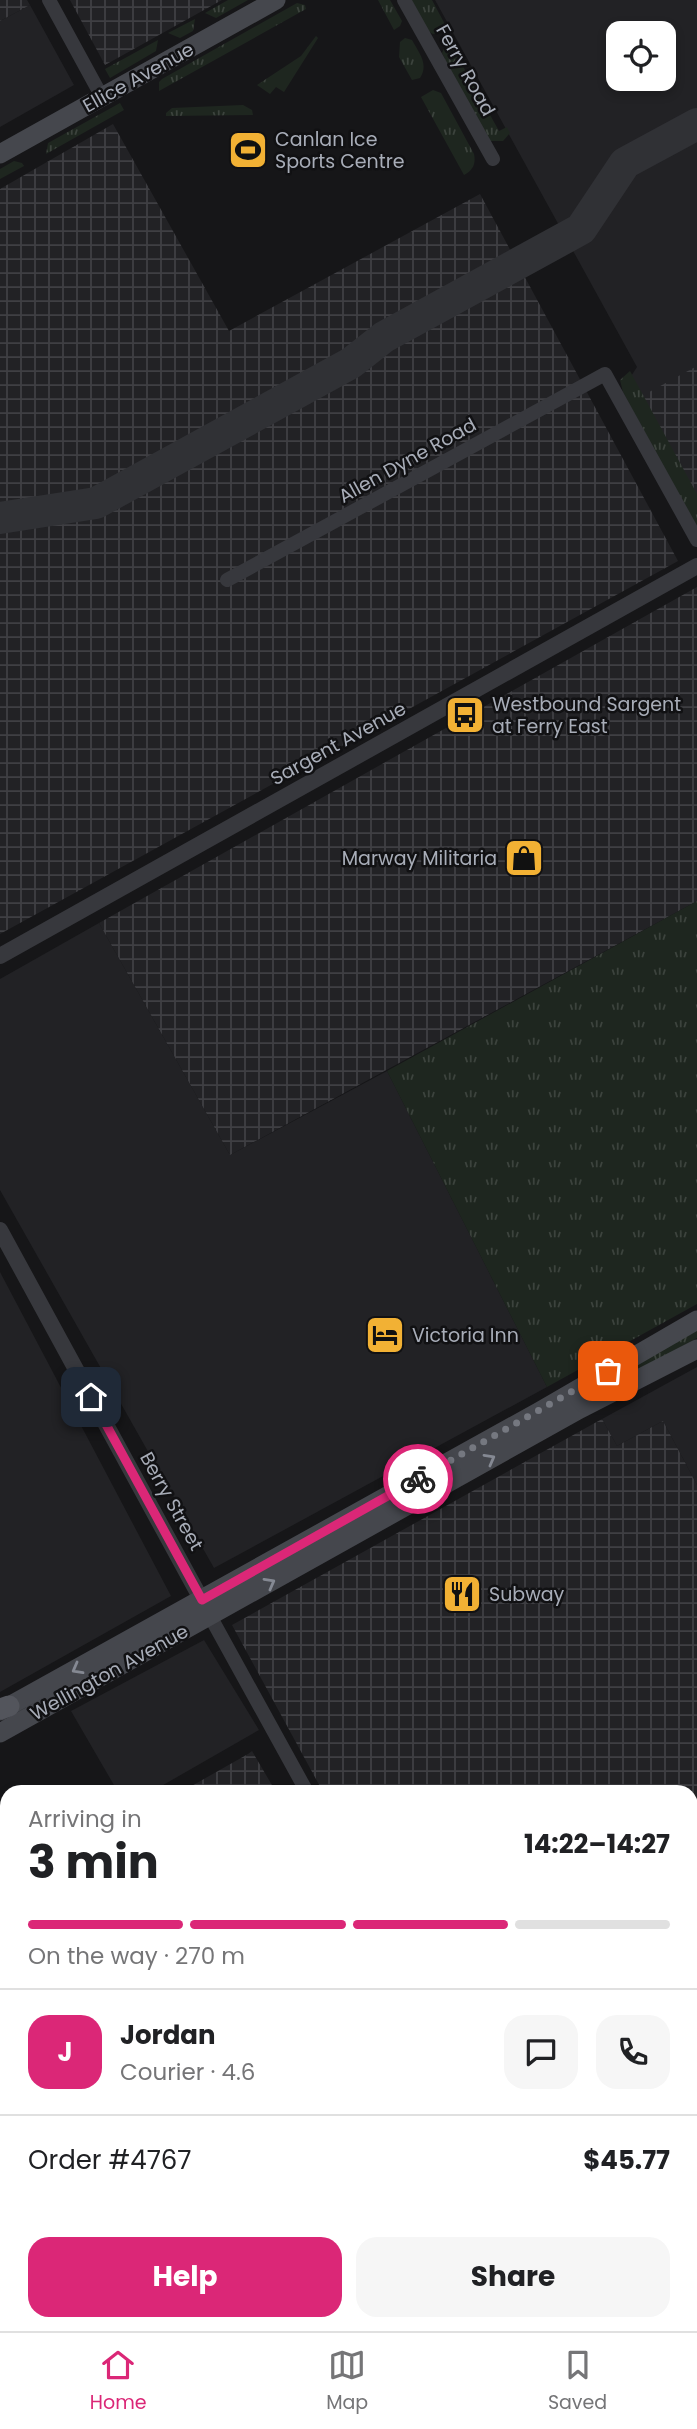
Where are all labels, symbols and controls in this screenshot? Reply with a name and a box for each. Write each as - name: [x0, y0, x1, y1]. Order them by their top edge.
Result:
- street label: Ferry Road: [429, 20, 502, 121]
- map controls: [606, 21, 676, 91]
- button: locate: [606, 21, 676, 91]
- street label: Ellice Avenue: [78, 36, 199, 119]
- place label: Canlan Ice Sports Centre: [275, 126, 405, 175]
- sports icon: Canlan Ice Sports Centre: [227, 129, 269, 171]
- street label: Allen Dyne Road: [333, 411, 481, 510]
- place label: Westbound Sargent at Ferry East: [492, 691, 681, 740]
- bus stop icon: Westbound Sargent at Ferry East: [444, 694, 486, 736]
- street label: Sargent Avenue: [266, 695, 411, 792]
- shop icon: Marway Militaria: [503, 837, 545, 879]
- place label: Marway Militaria: [342, 845, 497, 872]
- hotel icon: Victoria Inn: [364, 1314, 406, 1356]
- place label: Victoria Inn: [412, 1322, 519, 1349]
- pin: [578, 1341, 638, 1401]
- icon: bag: [589, 1352, 627, 1390]
- pin: [61, 1367, 121, 1427]
- icon: home: [72, 1378, 110, 1416]
- courier: [383, 1444, 453, 1514]
- street label: Berry Street: [133, 1447, 210, 1556]
- one-way arrow: [482, 1454, 495, 1467]
- icon: bike: [399, 1460, 437, 1498]
- restaurant icon: Subway: [441, 1573, 483, 1615]
- one-way arrow: [263, 1578, 275, 1591]
- place label: Subway: [489, 1581, 565, 1608]
- street label: Wellington Avenue: [25, 1618, 193, 1727]
- one-way arrow: [72, 1660, 85, 1674]
- text: Arriving in: [28, 1803, 142, 1835]
- text: 14:22–14:27: [524, 1826, 670, 1862]
- text: 3 min: [28, 1830, 159, 1894]
- text: On the way · 270 m: [28, 1940, 245, 1972]
- button: chat: [504, 2015, 578, 2089]
- button: phone: [596, 2015, 670, 2089]
- text: Jordan: [120, 2017, 216, 2053]
- text: J: [57, 2034, 73, 2070]
- text: Courier · 4.6: [120, 2056, 255, 2088]
- text: Order #4767: [28, 2142, 192, 2178]
- text: $45.77: [583, 2142, 670, 2178]
- button: Help: [28, 2237, 342, 2317]
- button: Share: [356, 2237, 670, 2317]
- tab: Home: [90, 2346, 147, 2417]
- tab: Map: [326, 2346, 368, 2417]
- tab: Saved: [548, 2346, 607, 2417]

